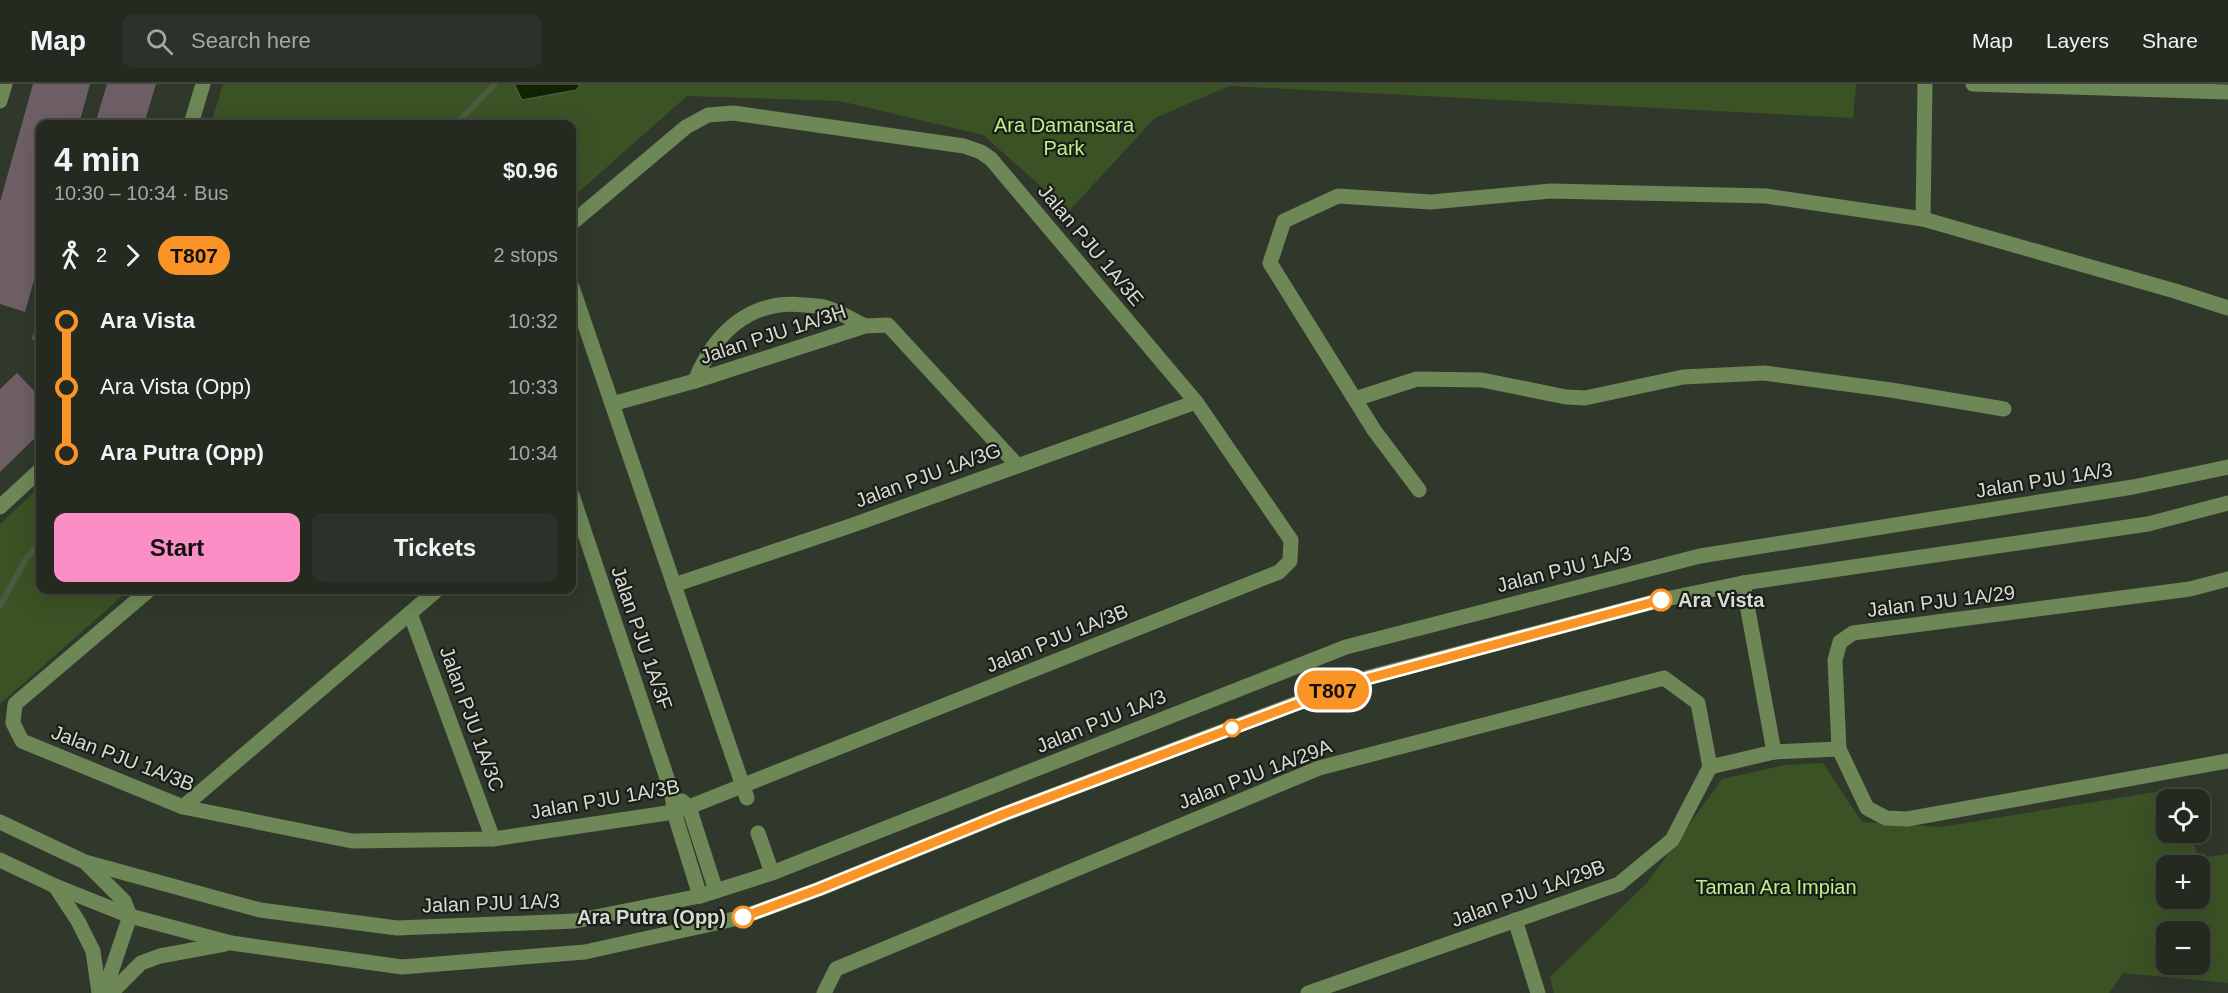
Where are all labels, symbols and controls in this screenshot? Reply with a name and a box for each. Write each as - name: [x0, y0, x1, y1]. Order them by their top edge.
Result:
- search box: [122, 14, 542, 68]
- text: Map: [30, 25, 86, 56]
- icon: search: [143, 25, 176, 58]
- text: Search here: [191, 28, 311, 53]
- text: Map: [1972, 29, 2013, 52]
- text: Layers: [2046, 29, 2109, 52]
- text: Share: [2142, 29, 2198, 52]
- park label: Ara Damansara Park: [994, 114, 1135, 159]
- text: 4 min: [54, 141, 140, 178]
- text: $0.96: [503, 158, 558, 183]
- street label: Jalan PJU 1A/3E: [1034, 180, 1148, 310]
- text: 10:30 – 10:34 · Bus: [54, 182, 229, 204]
- icon: walk: [54, 239, 87, 272]
- icon: forward: [116, 239, 149, 272]
- text: 2: [96, 244, 107, 266]
- text: T807: [170, 244, 218, 267]
- text: 2 stops: [494, 244, 558, 266]
- street label: Jalan PJU 1A/3H: [697, 300, 849, 368]
- text: Ara Vista: [100, 308, 195, 333]
- text: 10:32: [508, 310, 558, 332]
- text: Ara Vista (Opp): [100, 374, 251, 399]
- text: 10:33: [508, 376, 558, 398]
- street label: Jalan PJU 1A/3G: [852, 438, 1004, 512]
- text: Ara Putra (Opp): [100, 440, 264, 465]
- text: 10:34: [508, 442, 558, 464]
- street label: Jalan PJU 1A/3: [1974, 458, 2114, 502]
- button: Start: [54, 513, 300, 582]
- button: Tickets: [312, 513, 558, 582]
- street label: Jalan PJU 1A/3: [1494, 542, 1634, 596]
- street label: Jalan PJU 1A/3F: [607, 563, 677, 713]
- street label: Jalan PJU 1A/29: [1866, 581, 2016, 621]
- marker: Ara Vista: [1650, 589, 1672, 611]
- place label: Ara Vista: [1678, 589, 1765, 611]
- street label: Jalan PJU 1A/3B: [983, 599, 1131, 677]
- street label: Jalan PJU 1A/3C: [436, 644, 508, 794]
- line badge: T807: [1291, 670, 1375, 710]
- text: T807: [1309, 679, 1357, 702]
- street label: Jalan PJU 1A/3: [1033, 685, 1169, 757]
- unlabelled marker: [1223, 719, 1241, 737]
- street label: Jalan PJU 1A/3B: [48, 721, 198, 795]
- street label: Jalan PJU 1A/29A: [1175, 734, 1335, 813]
- street label: Jalan PJU 1A/3B: [529, 775, 681, 823]
- map controls: [2156, 789, 2210, 975]
- button: locate: [2156, 789, 2210, 843]
- street label: Jalan PJU 1A/29B: [1448, 855, 1608, 931]
- button: +: [2156, 855, 2210, 909]
- park label: Taman Ara Impian: [1695, 876, 1857, 898]
- street label: Jalan PJU 1A/3: [422, 890, 560, 916]
- place label: Ara Putra (Opp): [577, 906, 726, 928]
- marker: Ara Putra (Opp): [732, 906, 754, 928]
- button: −: [2156, 921, 2210, 975]

